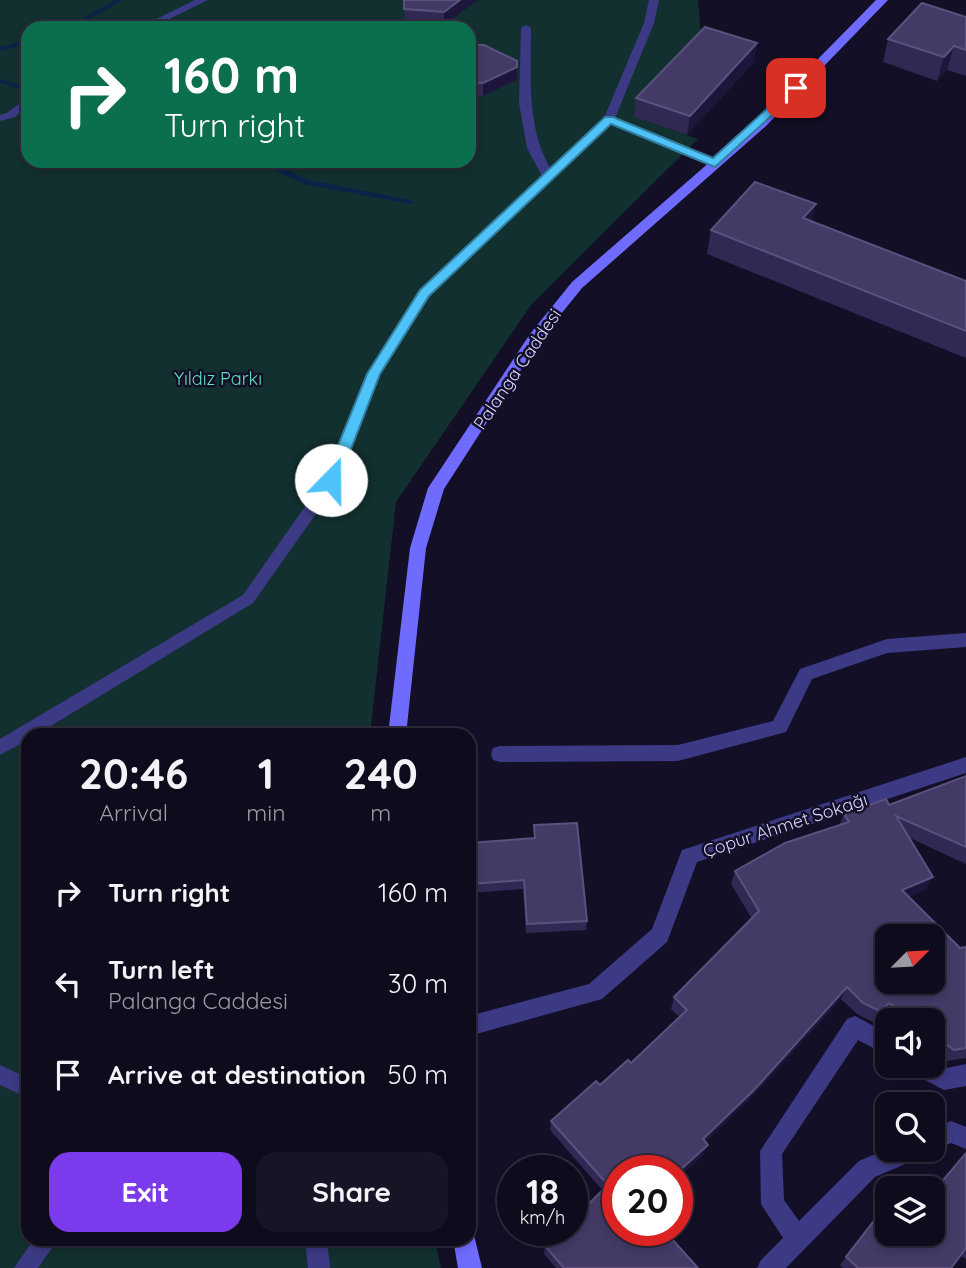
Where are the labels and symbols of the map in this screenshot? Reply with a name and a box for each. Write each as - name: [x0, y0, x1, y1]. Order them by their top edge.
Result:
- pin: [766, 58, 826, 118]
- street label: Palanga Caddesi: [468, 304, 566, 434]
- park label: Yıldız Parkı: [174, 367, 262, 390]
- position arrow: [294, 443, 368, 517]
- street label: Çopur Ahmet Sokağı: [700, 788, 870, 862]
- north arrow: [875, 924, 945, 994]
- speed limit sign: 20: [602, 1155, 693, 1246]

